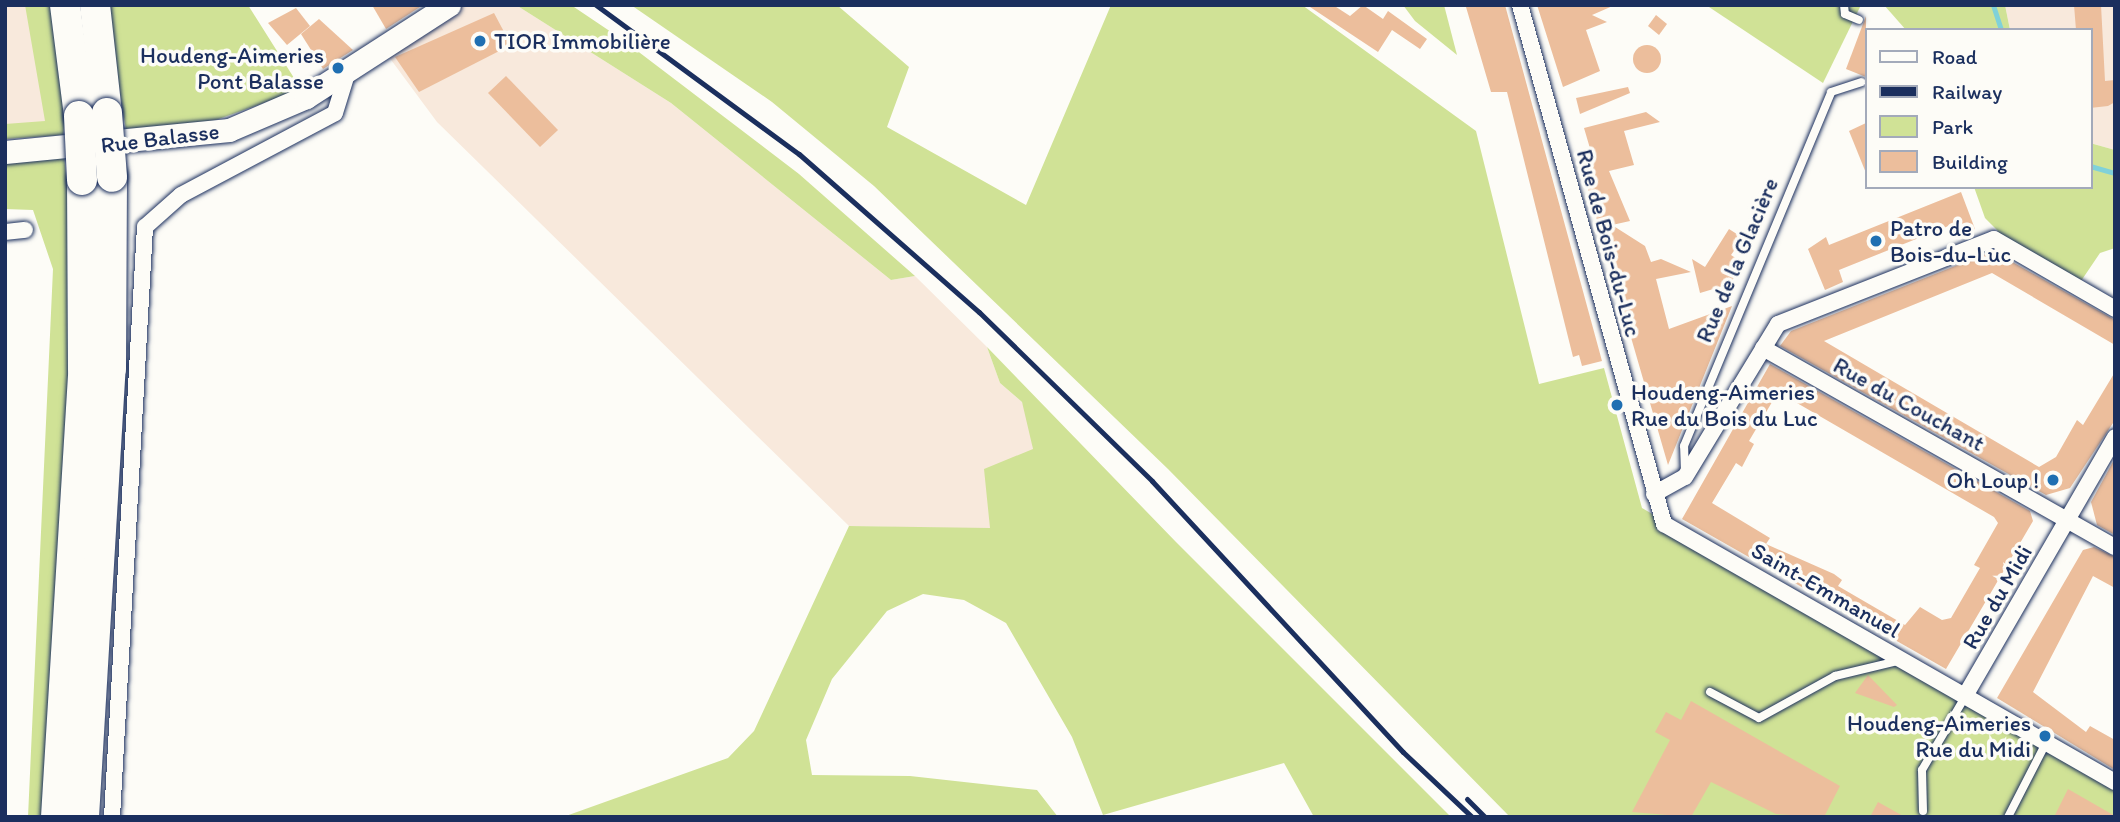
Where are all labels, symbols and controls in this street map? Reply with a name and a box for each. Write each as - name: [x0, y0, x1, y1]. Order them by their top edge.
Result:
- place label: TIOR Immobilière: [494, 27, 671, 55]
- legend: [1864, 28, 2092, 189]
- marker: TIOR Immobilière: [472, 33, 488, 49]
- place label: Houdeng-Aimeries Pont Balasse: [140, 41, 324, 95]
- text: Road: [1932, 44, 1977, 69]
- marker: Houdeng-Aimeries Pont Balasse: [330, 60, 346, 76]
- text: Railway: [1932, 79, 2002, 104]
- text: Park: [1932, 114, 1973, 139]
- street label: Rue Balasse: [99, 117, 221, 159]
- street label: Rue de Bois-du-Luc: [1571, 146, 1647, 340]
- text: Building: [1932, 149, 2008, 174]
- street label: Rue de la Glacière: [1690, 173, 1784, 347]
- place label: Patro de Bois-du-Luc: [1890, 214, 2011, 268]
- marker: Patro de Bois-du-Luc: [1868, 233, 1884, 249]
- street label: Rue du Couchant: [1829, 351, 1989, 457]
- place label: Houdeng-Aimeries Rue du Bois du Luc: [1631, 378, 1818, 432]
- marker: Houdeng-Aimeries Rue du Bois du Luc: [1609, 397, 1625, 413]
- place label: Oh Loup !: [1946, 466, 2039, 494]
- marker: Oh Loup !: [2045, 472, 2061, 488]
- street label: Saint-Emmanuel: [1747, 536, 1905, 644]
- street label: Rue du Midi: [1956, 540, 2038, 654]
- place label: Houdeng-Aimeries Rue du Midi: [1847, 709, 2031, 763]
- marker: Houdeng-Aimeries Rue du Midi: [2037, 728, 2053, 744]

